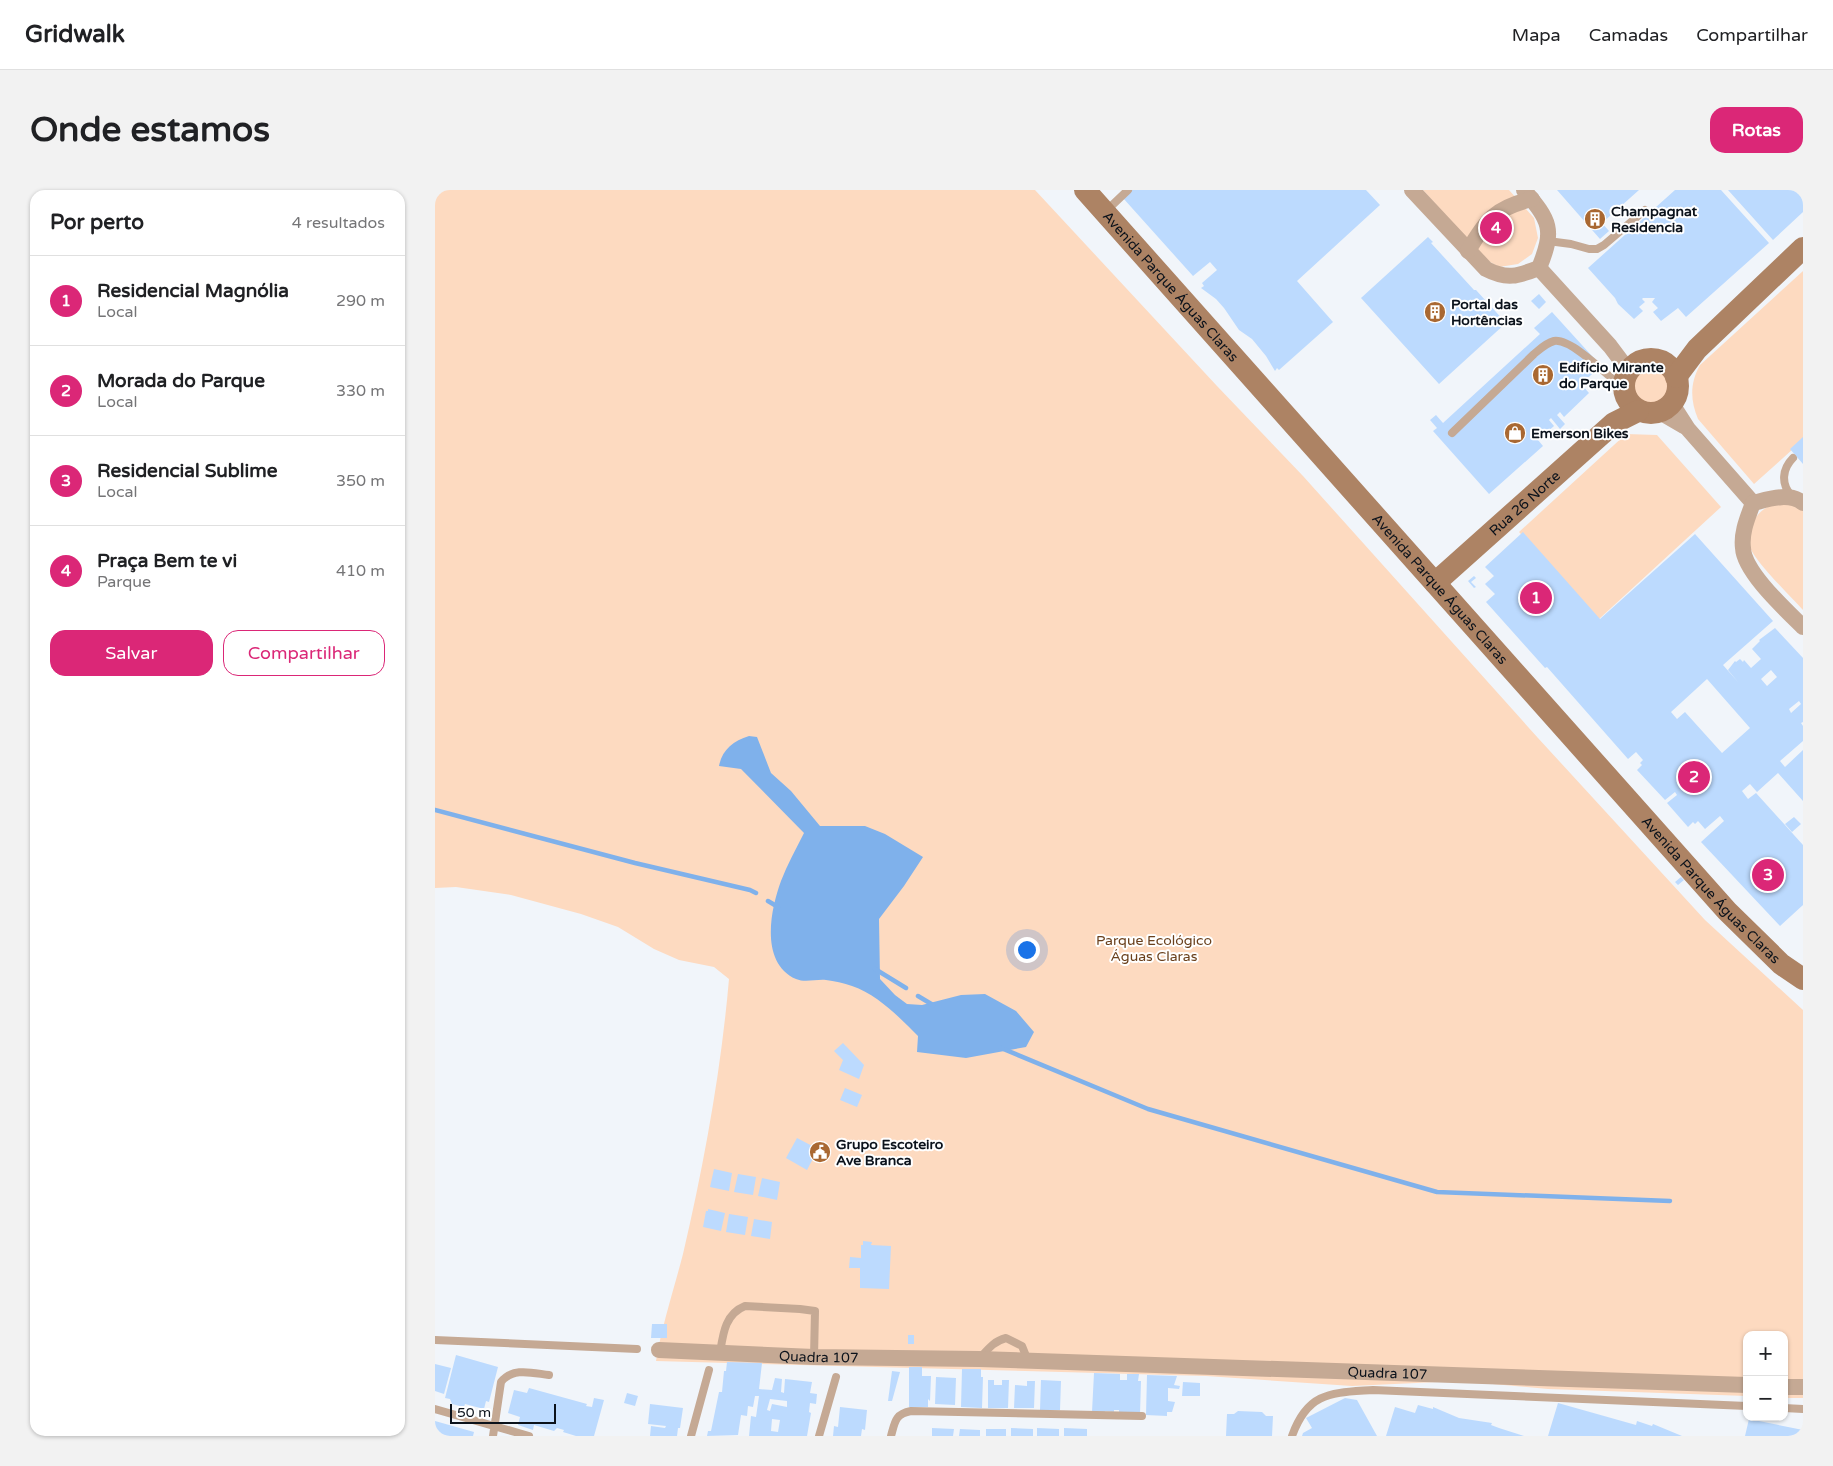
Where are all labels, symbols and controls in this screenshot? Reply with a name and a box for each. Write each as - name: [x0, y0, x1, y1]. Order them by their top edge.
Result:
- text: Gridwalk: [25, 20, 125, 49]
- text: Mapa: [1512, 24, 1561, 46]
- text: Camadas: [1589, 24, 1668, 46]
- text: Compartilhar: [1696, 24, 1808, 46]
- button: Rotas: [1710, 107, 1803, 153]
- text: Onde estamos: [30, 109, 270, 151]
- place label: Champagnat Residencia: [1611, 203, 1698, 236]
- building icon: Champagnat Residencia: [1583, 207, 1607, 231]
- street label: Avenida Parque Águas Claras: [1099, 208, 1242, 366]
- pin: 4: [1480, 209, 1512, 247]
- text: Por perto: [50, 210, 144, 235]
- text: 4 resultados: [292, 213, 385, 233]
- text: Residencial Magnólia: [97, 280, 289, 302]
- text: 1: [61, 291, 71, 311]
- text: 290 m: [336, 291, 385, 311]
- place label: Portal das Hortências: [1451, 296, 1523, 329]
- building icon: Portal das Hortências: [1423, 300, 1447, 324]
- text: Local: [97, 302, 137, 322]
- place label: Edifício Mirante do Parque: [1559, 359, 1664, 392]
- building icon: Edifício Mirante do Parque: [1531, 363, 1555, 387]
- text: Morada do Parque: [97, 370, 265, 392]
- text: 2: [61, 381, 71, 401]
- text: 330 m: [336, 381, 385, 401]
- text: Local: [97, 392, 137, 412]
- shop icon: Emerson Bikes: [1503, 421, 1527, 445]
- place label: Emerson Bikes: [1531, 425, 1629, 442]
- text: Residencial Sublime: [97, 460, 277, 482]
- street label: Rua 26 Norte: [1486, 467, 1564, 540]
- text: 3: [61, 471, 71, 491]
- text: 350 m: [336, 471, 385, 491]
- text: Local: [97, 482, 137, 502]
- street label: Avenida Parque Águas Claras: [1368, 510, 1511, 668]
- text: Praça Bem te vi: [97, 550, 237, 572]
- text: 4: [61, 561, 71, 581]
- text: 410 m: [336, 561, 385, 581]
- text: Parque: [97, 572, 151, 592]
- pin: 1: [1520, 579, 1552, 617]
- button: Salvar: [50, 630, 213, 676]
- button: Compartilhar: [223, 630, 385, 676]
- pin: 2: [1678, 758, 1710, 796]
- street label: Avenida Parque Águas Claras: [1638, 813, 1784, 968]
- pin: 3: [1752, 856, 1784, 894]
- park label: Parque Ecológico Águas Claras: [1096, 932, 1212, 965]
- your location: [1014, 937, 1040, 963]
- place label: Grupo Escoteiro Ave Branca: [836, 1136, 944, 1169]
- public building icon: Grupo Escoteiro Ave Branca: [808, 1140, 832, 1164]
- map controls: [1743, 1331, 1788, 1421]
- button: +: [1743, 1331, 1788, 1376]
- street label: Quadra 107: [779, 1347, 859, 1367]
- street label: Quadra 107: [1347, 1363, 1428, 1383]
- button: −: [1743, 1376, 1788, 1421]
- scale bar: [450, 1401, 556, 1424]
- text: 50 m: [457, 1404, 491, 1421]

